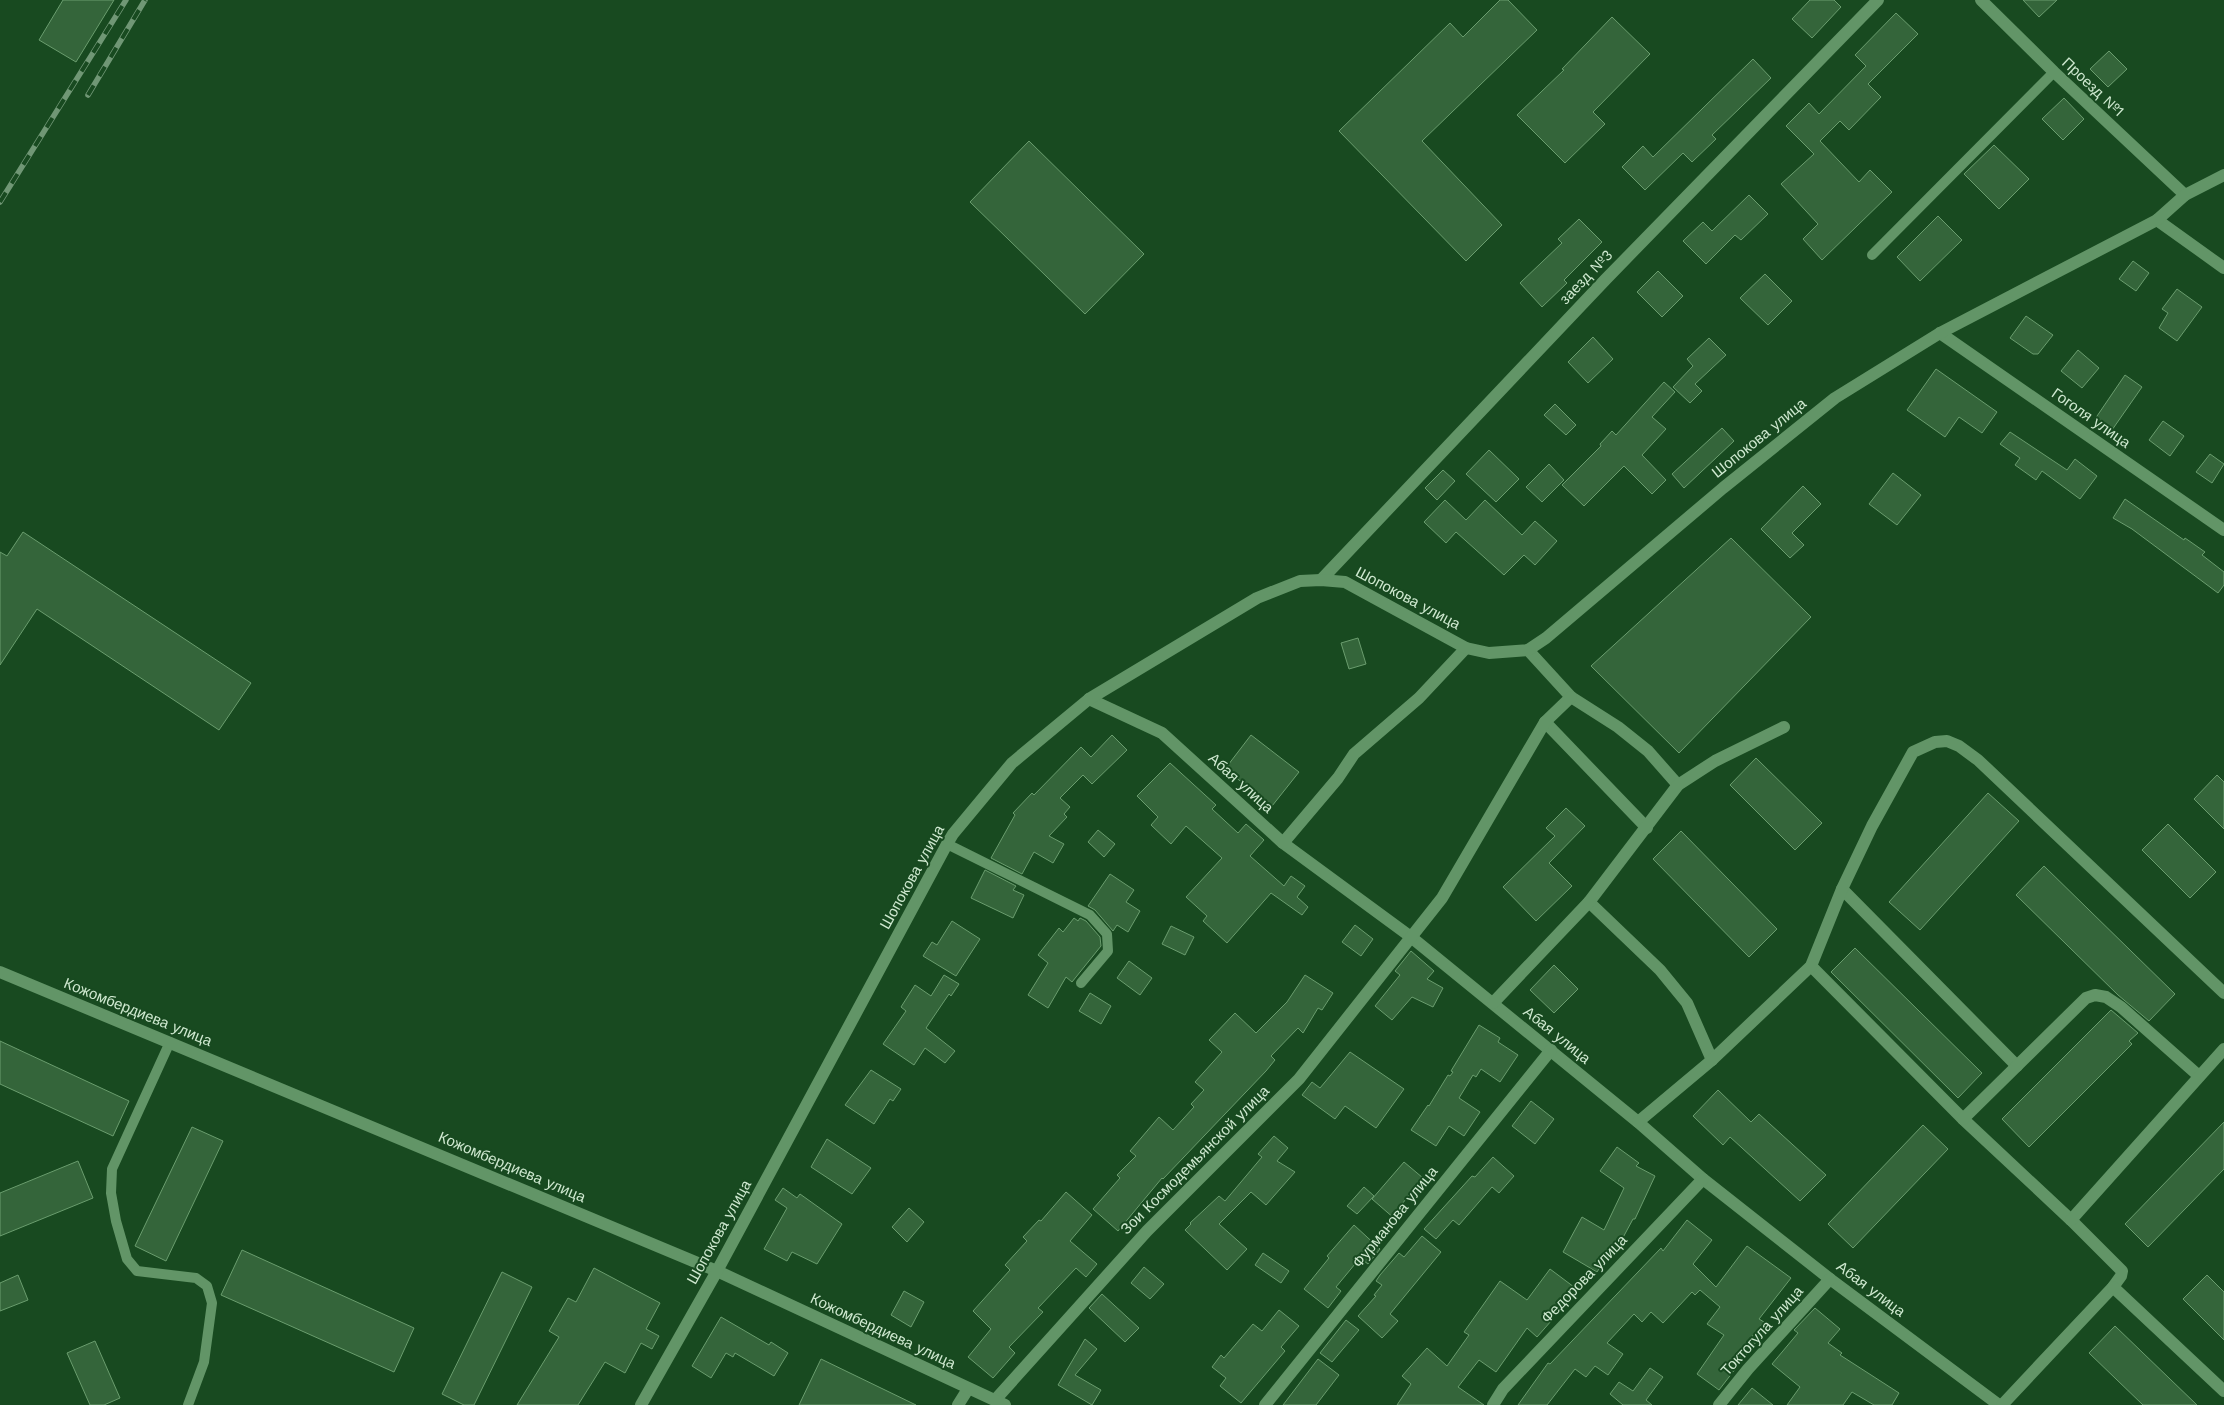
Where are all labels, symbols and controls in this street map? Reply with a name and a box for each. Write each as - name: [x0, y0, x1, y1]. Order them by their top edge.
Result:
- street label: Проезд №1: [2058, 54, 2128, 120]
- street label: заезд №3: [1556, 246, 1616, 308]
- street label: Гоголя улица: [2048, 384, 2134, 452]
- street label: Шопокова улица: [1708, 394, 1810, 482]
- street label: Шопокова улица: [1353, 563, 1464, 634]
- street label: Абая улица: [1205, 749, 1278, 817]
- street label: Шопокова улица: [876, 821, 948, 932]
- street label: Кожомбердиева улица: [61, 974, 215, 1050]
- street label: Абая улица: [1520, 1002, 1595, 1068]
- street label: Зои Космодемьянской улица: [1117, 1081, 1274, 1238]
- street label: Кожомбердиева улица: [436, 1128, 589, 1206]
- street label: Фурманова улица: [1349, 1162, 1442, 1271]
- street label: Шопокова улица: [683, 1176, 755, 1287]
- street label: Федорова улица: [1537, 1231, 1631, 1327]
- street label: Абая улица: [1833, 1257, 1909, 1321]
- street label: Токтогула улица: [1717, 1282, 1807, 1379]
- street label: Кожомбердиева улица: [808, 1289, 959, 1373]

